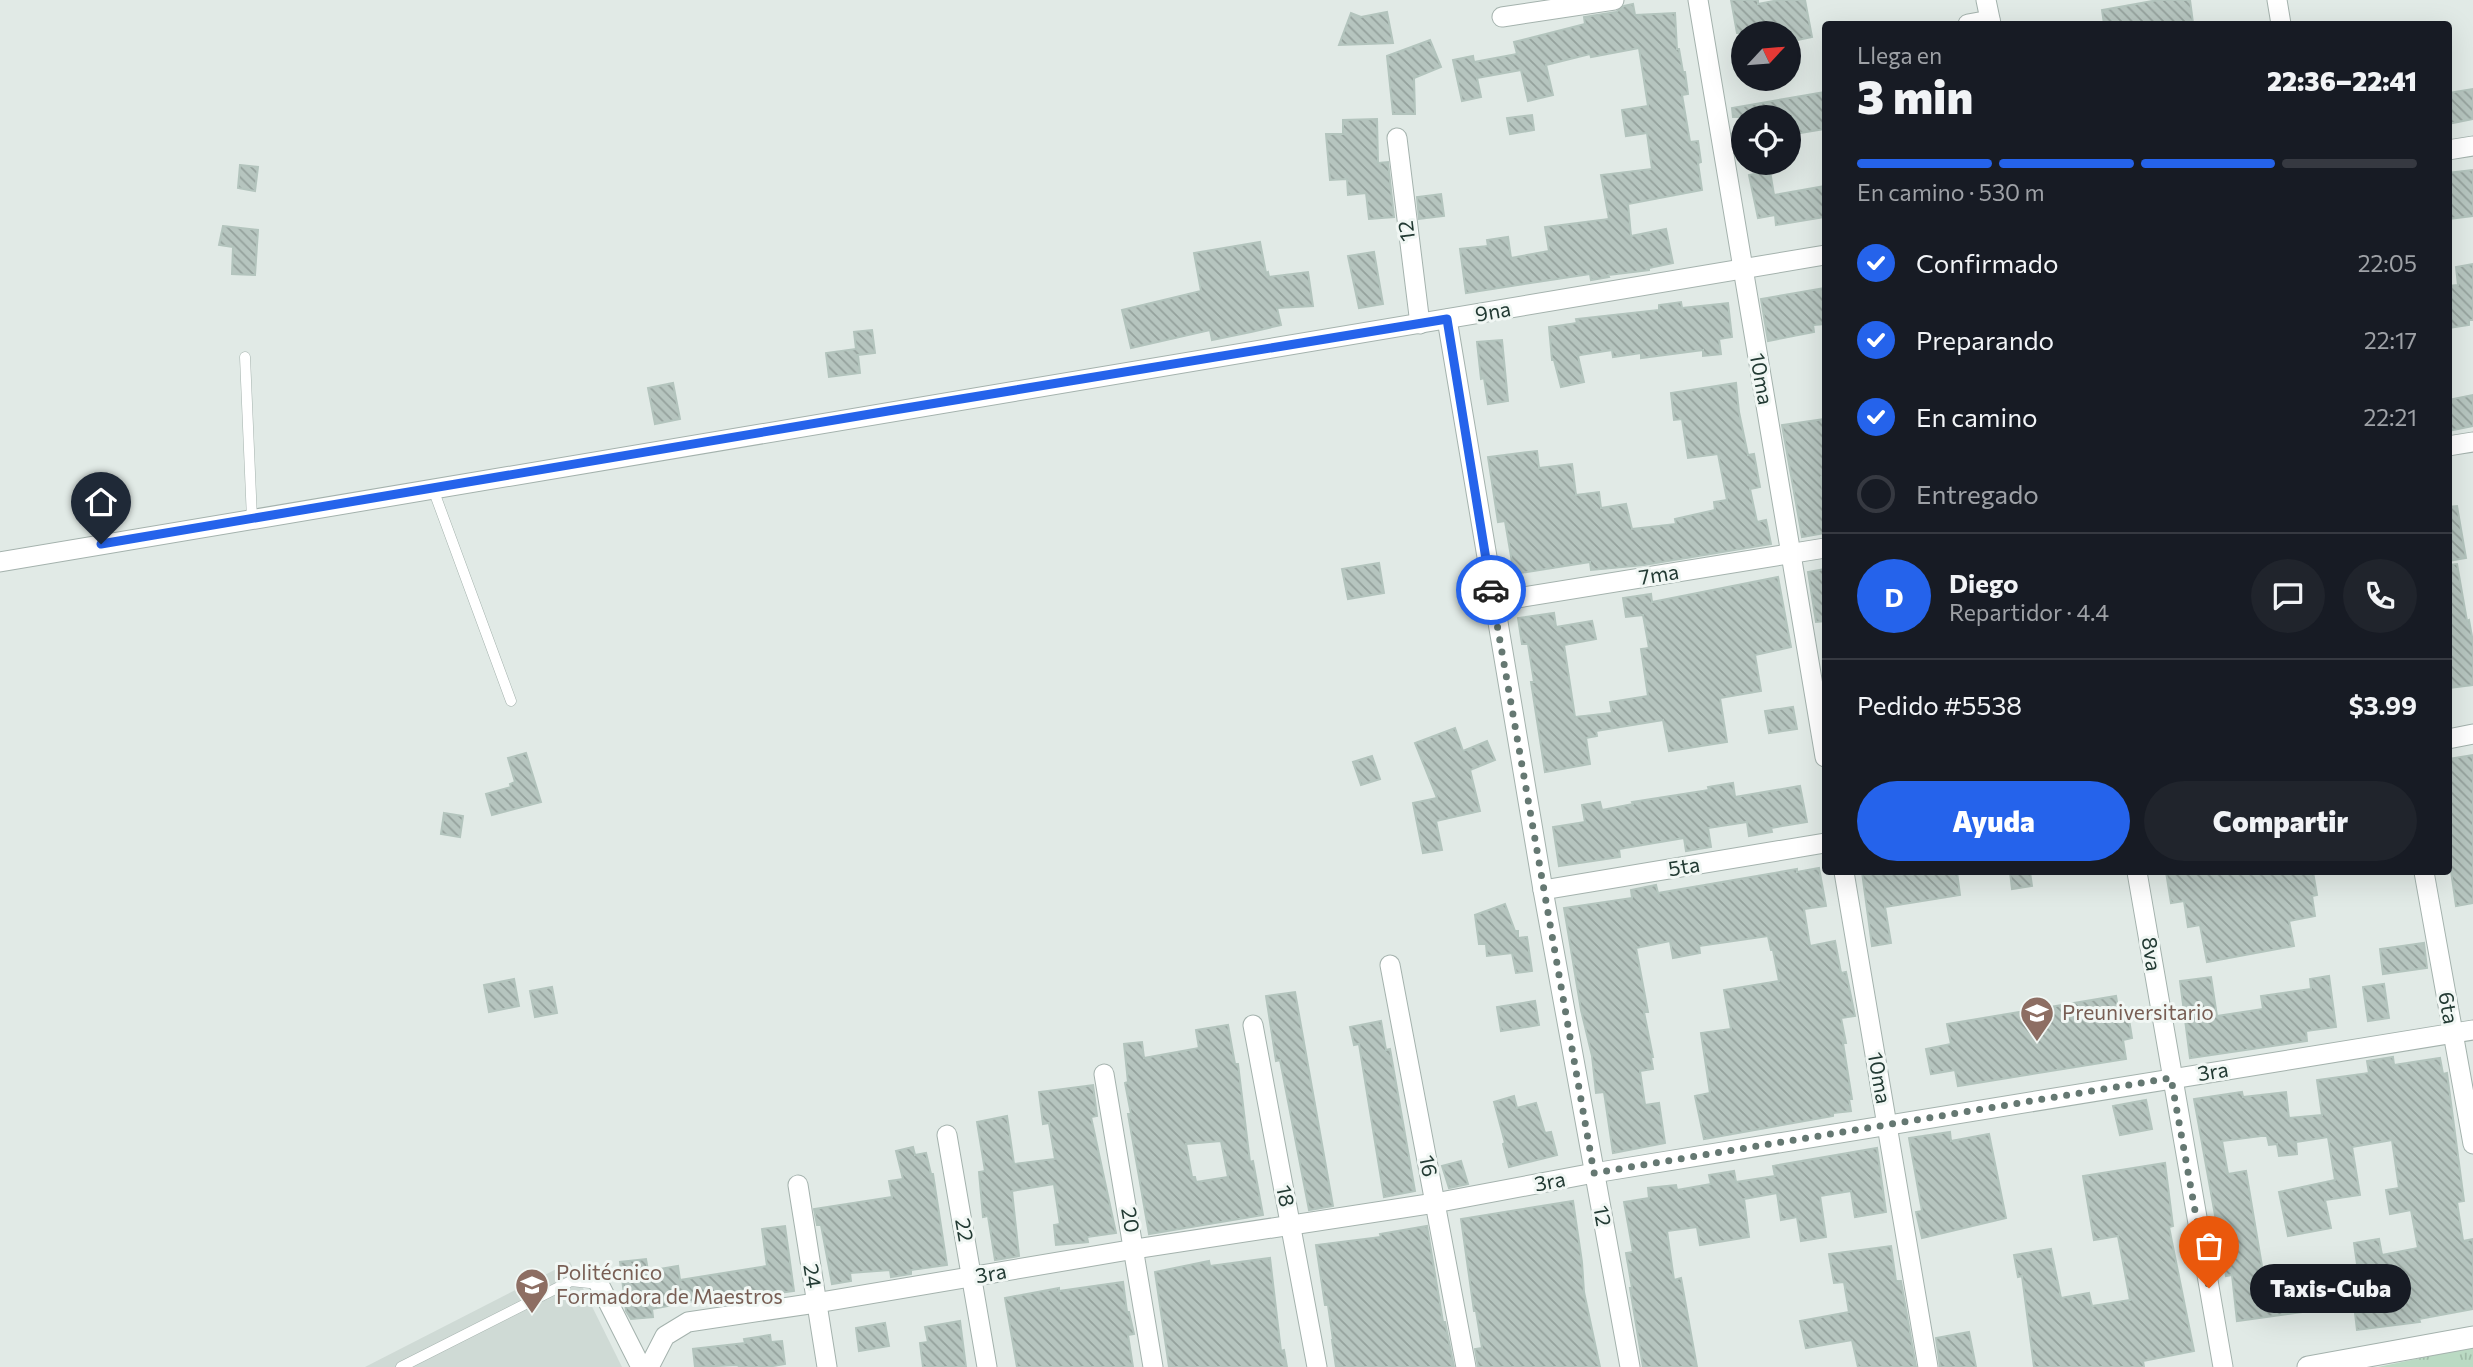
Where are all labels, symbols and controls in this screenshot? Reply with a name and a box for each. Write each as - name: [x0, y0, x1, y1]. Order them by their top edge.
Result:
- north arrow: [1731, 21, 1801, 91]
- map controls: [1731, 21, 1801, 175]
- text: Llega en: [1857, 41, 1942, 69]
- text: 22:36–22:41: [2267, 65, 2417, 96]
- text: 3 min: [1857, 67, 1973, 123]
- button: locate: [1731, 105, 1801, 175]
- text: En camino · 530 m: [1857, 178, 2045, 206]
- street label: 12: [1392, 219, 1419, 243]
- icon: check: [1857, 244, 1895, 282]
- text: Confirmado: [1916, 247, 2058, 278]
- text: 22:05: [2358, 249, 2417, 277]
- street label: 9na: [1473, 295, 1513, 326]
- icon: check: [1857, 321, 1895, 359]
- text: Preparando: [1916, 324, 2054, 355]
- text: 22:17: [2364, 326, 2417, 354]
- street label: 10ma: [1746, 351, 1779, 407]
- icon: check: [1857, 398, 1895, 436]
- text: En camino: [1916, 401, 2038, 432]
- text: 22:21: [2363, 403, 2417, 431]
- pin: [71, 472, 131, 544]
- text: Entregado: [1916, 478, 2039, 509]
- icon: home: [82, 483, 120, 521]
- courier: [1456, 555, 1526, 625]
- street label: 7ma: [1637, 558, 1680, 589]
- button: chat: [2251, 559, 2325, 633]
- button: phone: [2343, 559, 2417, 633]
- text: Diego: [1949, 567, 2019, 598]
- icon: car: [1472, 571, 1510, 609]
- text: D: [1884, 581, 1904, 612]
- text: Repartidor · 4.4: [1949, 598, 2109, 626]
- text: Pedido #5538: [1857, 689, 2022, 720]
- text: $3.99: [2349, 689, 2417, 720]
- button: Ayuda: [1857, 781, 2130, 861]
- button: Compartir: [2144, 781, 2417, 861]
- street label: 5ta: [1666, 851, 1701, 880]
- street label: 8va: [2137, 935, 2168, 973]
- street label: 6ta: [2434, 990, 2465, 1026]
- school or university icon: Preuniversitario: [2018, 994, 2056, 1043]
- place label: Preuniversitario: [2062, 999, 2214, 1024]
- street label: 10ma: [1864, 1050, 1897, 1106]
- street label: 3ra: [2195, 1056, 2230, 1085]
- street label: 16: [1415, 1153, 1444, 1179]
- street label: 3ra: [1532, 1165, 1567, 1196]
- street label: 18: [1272, 1183, 1301, 1209]
- street label: 12: [1589, 1203, 1618, 1228]
- street label: 20: [1117, 1205, 1146, 1234]
- street label: 22: [951, 1216, 980, 1243]
- pin: [2179, 1216, 2239, 1288]
- icon: bag: [2190, 1227, 2228, 1265]
- street label: 3ra: [973, 1258, 1008, 1288]
- place label: Politécnico Formadora de Maestros: [556, 1259, 783, 1308]
- street label: 24: [799, 1262, 828, 1290]
- callout: Taxis-Cuba: [2251, 1264, 2412, 1312]
- school or university icon: Politécnico Formadora de Maestros: [513, 1266, 551, 1315]
- text: Taxis-Cuba: [2270, 1274, 2391, 1302]

